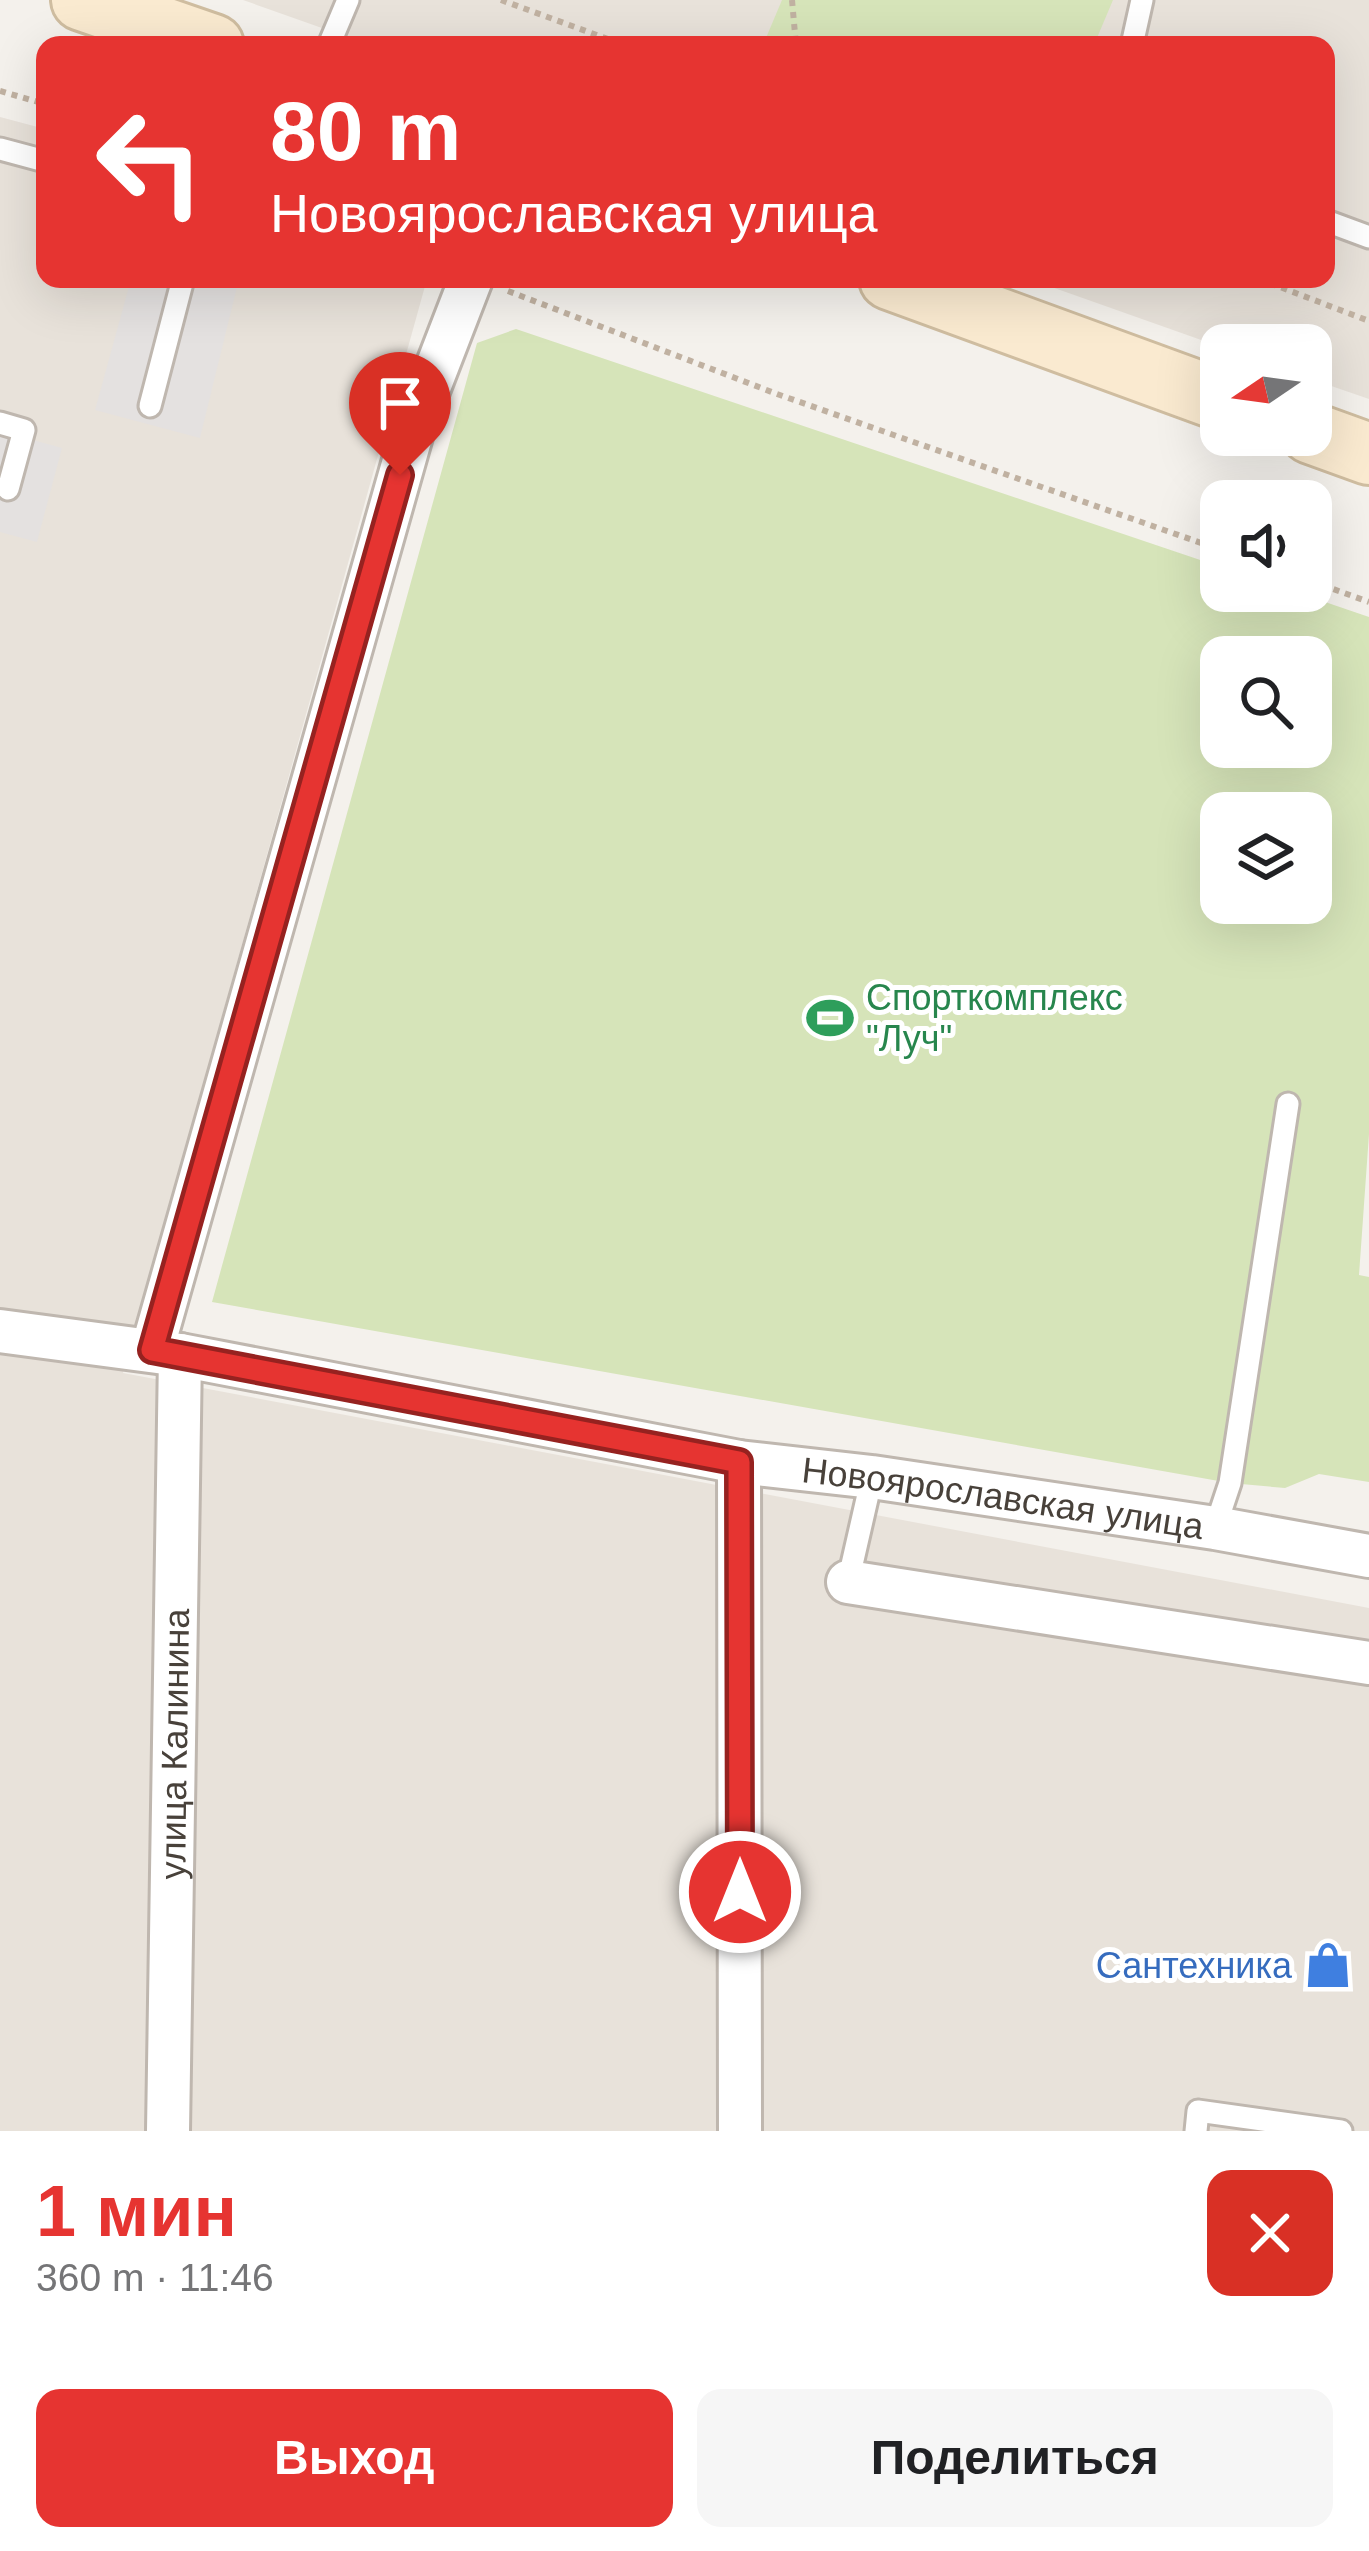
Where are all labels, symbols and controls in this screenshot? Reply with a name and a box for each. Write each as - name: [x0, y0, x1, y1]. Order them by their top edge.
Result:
- icon: left: [72, 84, 228, 240]
- text: 80 m: [270, 84, 461, 178]
- text: Новоярославская улица: [270, 183, 878, 243]
- north arrow: [1200, 324, 1332, 456]
- map controls: [1200, 324, 1332, 924]
- pin: [349, 352, 451, 475]
- icon: arrive: [367, 370, 433, 436]
- button: sound: [1200, 480, 1332, 612]
- button: search: [1200, 636, 1332, 768]
- button: layers: [1200, 792, 1332, 924]
- place label: Спорткомплекс "Луч": [866, 977, 1123, 1059]
- sports icon: Спорткомплекс "Луч": [805, 993, 855, 1043]
- street label: Новоярославская улица: [800, 1449, 1207, 1547]
- street label: улица Калинина: [152, 1607, 197, 1880]
- position arrow: [677, 1829, 803, 1955]
- shop icon: Сантехника: [1303, 1940, 1353, 1990]
- place label: Сантехника: [1096, 1945, 1293, 1986]
- button: close: [1207, 2170, 1333, 2296]
- text: 1 мин: [36, 2171, 237, 2251]
- text: 360 m · 11:46: [36, 2256, 274, 2299]
- button: Выход: [36, 2389, 673, 2527]
- button: Поделиться: [697, 2389, 1333, 2527]

